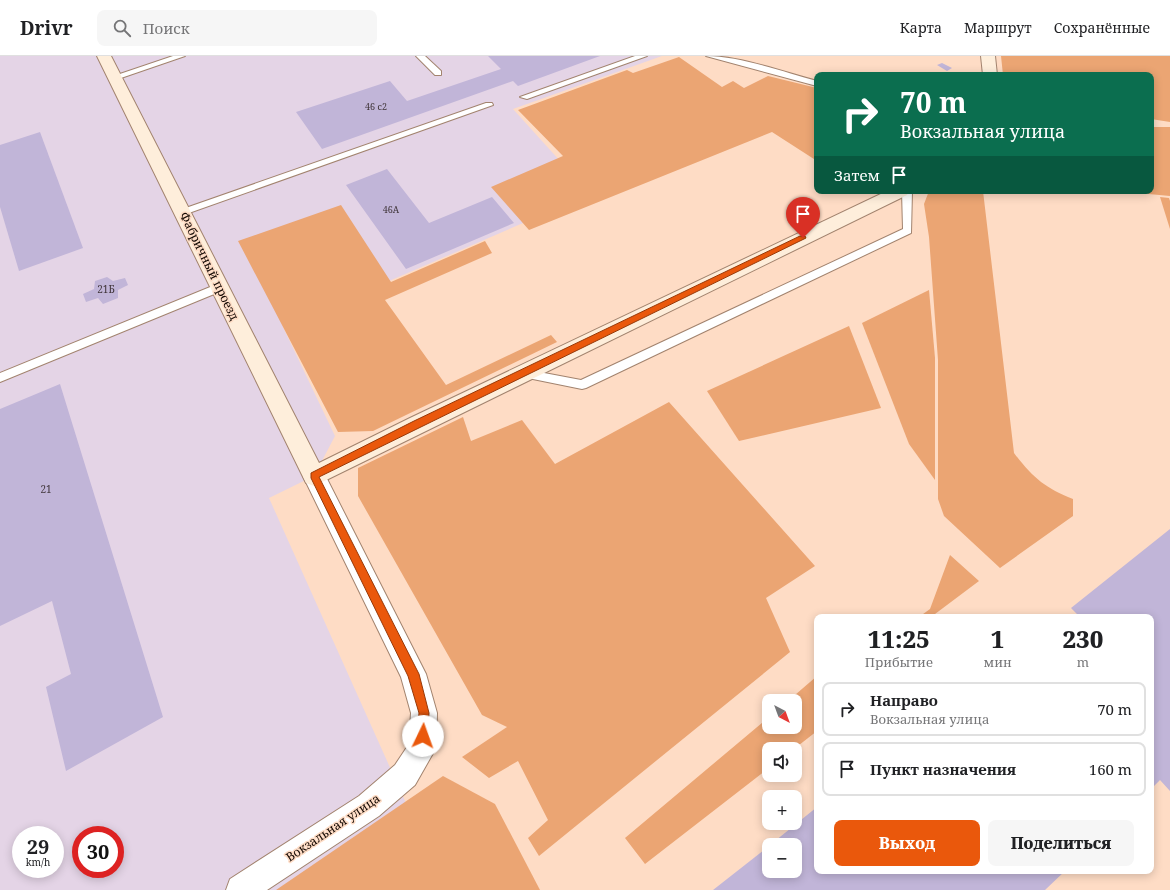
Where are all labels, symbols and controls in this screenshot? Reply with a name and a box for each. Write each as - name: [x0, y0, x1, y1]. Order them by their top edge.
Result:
- search box: [97, 10, 377, 46]
- text: Drivr: [20, 15, 73, 41]
- icon: search: [111, 17, 133, 39]
- text: Поиск: [143, 18, 190, 38]
- text: Карта: [900, 18, 942, 37]
- text: Маршрут: [964, 18, 1032, 37]
- text: Сохранённые: [1054, 18, 1150, 37]
- text: 70 m: [900, 83, 967, 121]
- icon: right: [834, 88, 886, 140]
- house number: 46 с2: [365, 100, 387, 113]
- text: Вокзальная улица: [900, 119, 1065, 143]
- icon: arrive: [888, 164, 910, 186]
- text: Затем: [834, 165, 880, 185]
- pin: [786, 197, 820, 238]
- house number: 46А: [383, 203, 400, 216]
- icon: arrive: [792, 203, 814, 225]
- street label: Фабричный проезд: [176, 209, 243, 323]
- house number: 21Б: [97, 282, 115, 296]
- house number: 21: [40, 482, 52, 496]
- text: 11:25: [868, 622, 930, 655]
- text: 1: [991, 622, 1004, 655]
- text: 230: [1062, 622, 1103, 655]
- text: Прибытие: [865, 653, 933, 671]
- text: мин: [984, 653, 1012, 671]
- text: m: [1077, 653, 1089, 671]
- text: Направо: [870, 690, 938, 710]
- north arrow: [762, 694, 802, 734]
- map controls: [762, 694, 802, 878]
- icon: right: [836, 698, 858, 720]
- text: 70 m: [1097, 699, 1132, 719]
- text: Вокзальная улица: [870, 710, 989, 728]
- position arrow: [402, 715, 444, 757]
- button: sound: [762, 742, 802, 782]
- icon: arrive: [836, 758, 858, 780]
- text: Пункт назначения: [870, 759, 1016, 779]
- text: 160 m: [1089, 759, 1132, 779]
- street label: Вокзальная улица: [282, 790, 383, 865]
- button: +: [762, 790, 802, 830]
- button: Выход: [834, 820, 980, 866]
- button: Поделиться: [988, 820, 1134, 866]
- speed limit sign: 30: [72, 826, 124, 878]
- text: 29: [27, 833, 49, 860]
- button: −: [762, 838, 802, 878]
- text: km/h: [26, 855, 50, 869]

